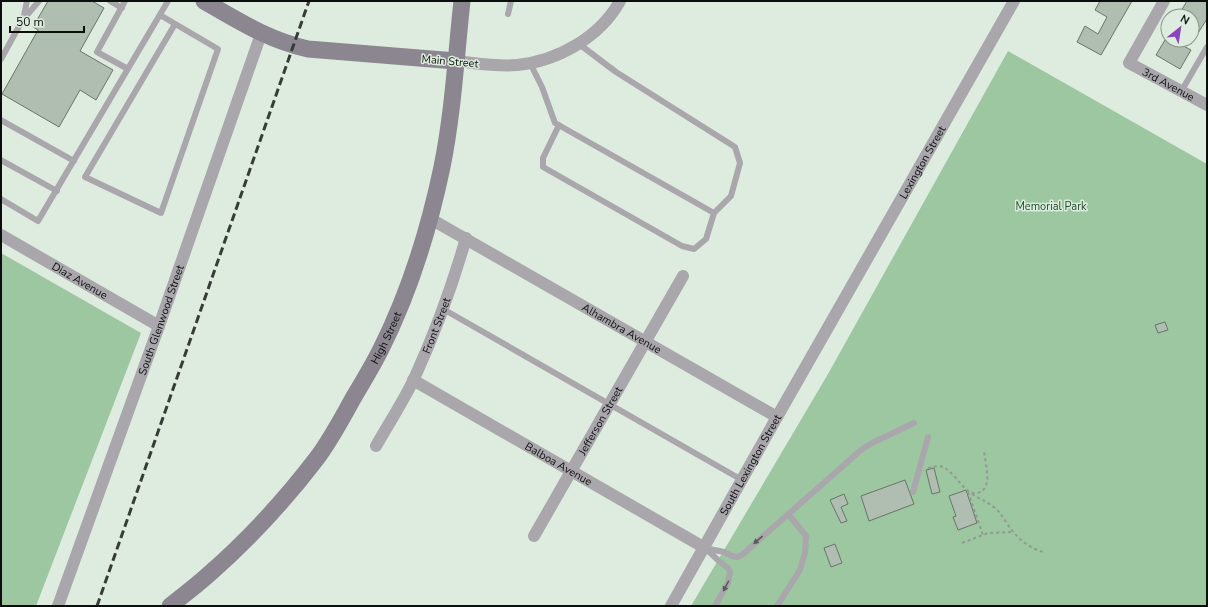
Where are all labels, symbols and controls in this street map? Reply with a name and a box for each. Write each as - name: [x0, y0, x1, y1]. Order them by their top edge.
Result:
- scale bar: [10, 8, 84, 34]
- north arrow: [1160, 8, 1200, 48]
- text: N: [1177, 11, 1192, 28]
- text: 50 m: [16, 14, 44, 30]
- street label: Main Street: [421, 52, 479, 71]
- street label: 3rd Avenue: [1139, 65, 1197, 105]
- street label: Lexington Street: [896, 123, 949, 202]
- park label: Memorial Park: [1015, 199, 1087, 214]
- street label: Diaz Avenue: [49, 259, 110, 303]
- street label: South Glenwood Street: [135, 263, 188, 377]
- street label: Front Street: [419, 296, 454, 356]
- street label: Alhambra Avenue: [579, 300, 664, 357]
- street label: High Street: [367, 309, 405, 367]
- street label: Jefferson Street: [574, 384, 626, 459]
- street label: South Lexington Street: [716, 411, 785, 518]
- street label: Balboa Avenue: [522, 439, 595, 490]
- one-way arrow: [754, 535, 763, 544]
- one-way arrow: [723, 580, 729, 592]

